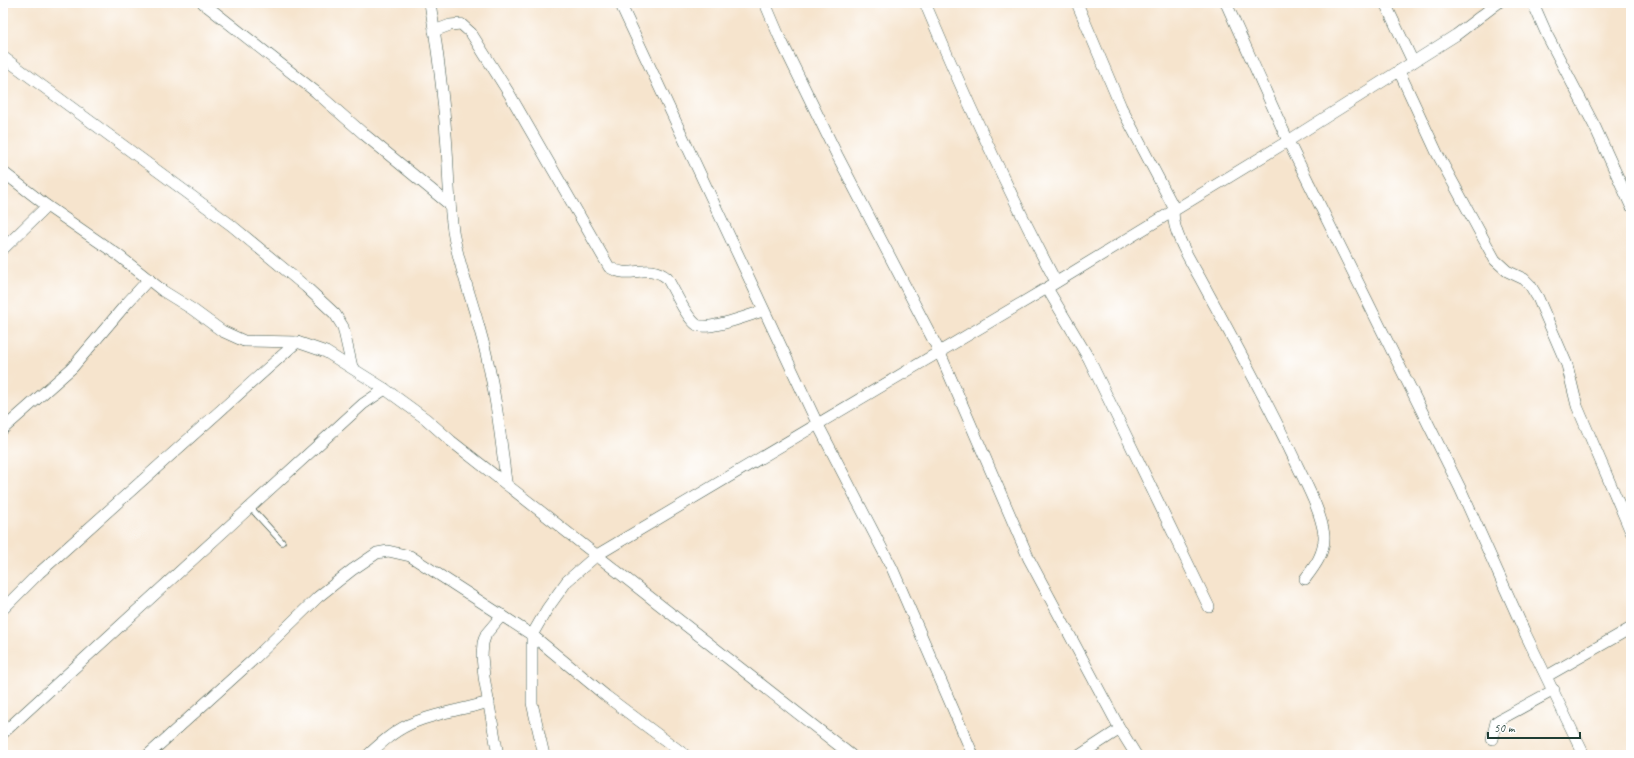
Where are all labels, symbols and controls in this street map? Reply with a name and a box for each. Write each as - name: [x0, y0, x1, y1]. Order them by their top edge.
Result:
- scale bar: [1488, 714, 1580, 740]
- text: 50 m: [1494, 720, 1516, 736]

